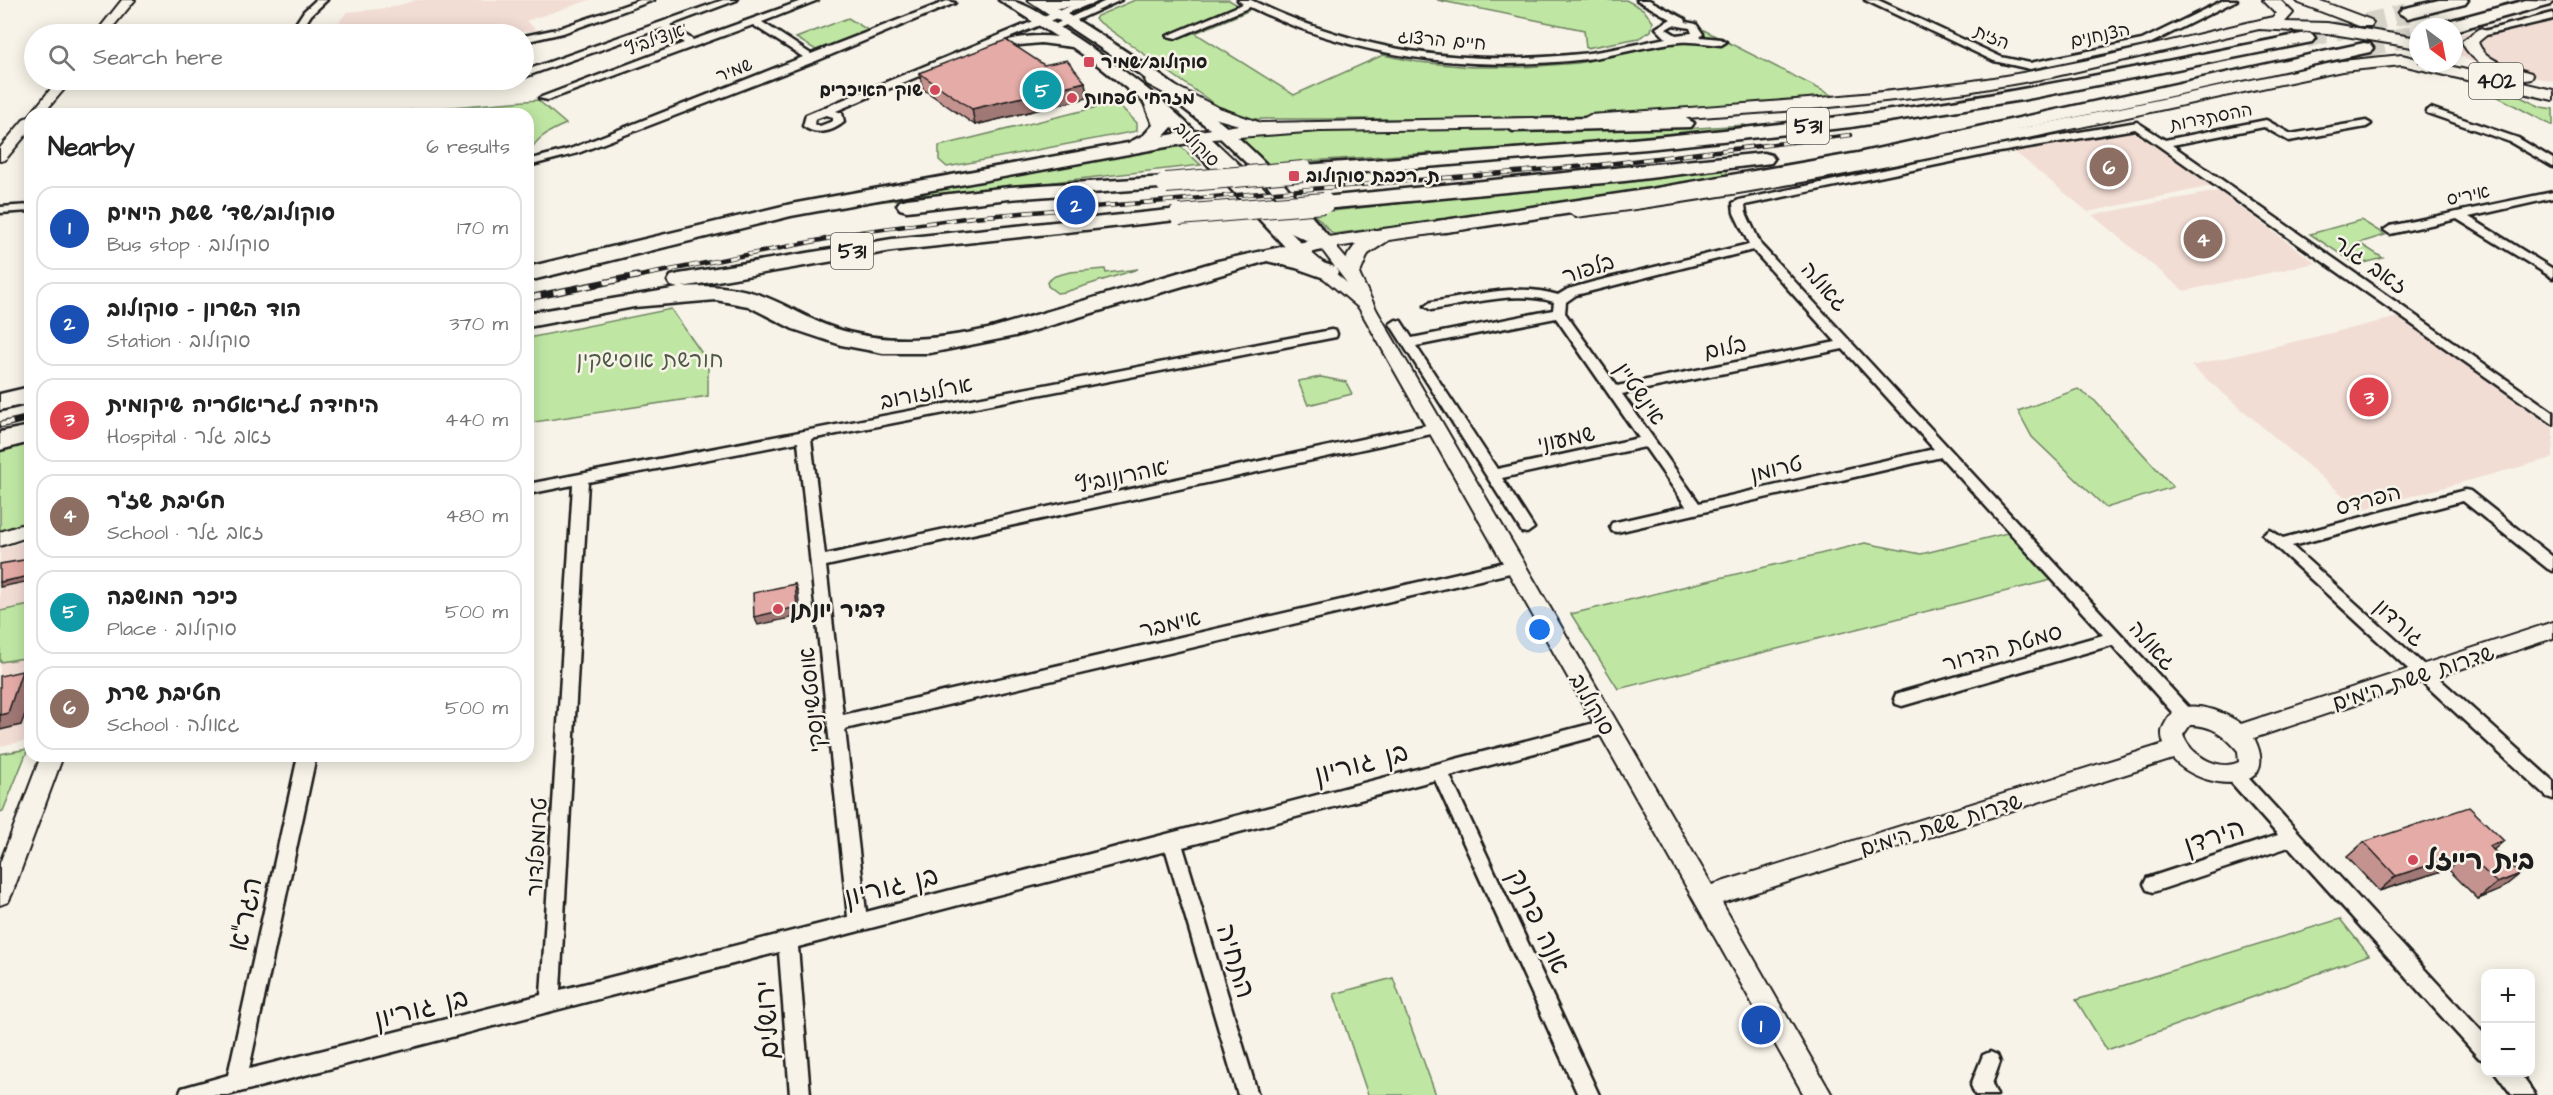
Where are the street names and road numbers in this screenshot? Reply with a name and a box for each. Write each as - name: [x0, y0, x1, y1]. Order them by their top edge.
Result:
- street label: אנצילביץ': [622, 17, 691, 62]
- street label: הצנחנים: [2068, 17, 2133, 54]
- street label: הזית: [1969, 18, 2013, 56]
- street label: חיים הרצוג: [1397, 24, 1487, 57]
- street label: שמיר: [712, 52, 756, 89]
- road number: 402: [2469, 63, 2523, 99]
- street label: ההסתדרות: [2167, 97, 2255, 138]
- road number: 531: [1787, 108, 1829, 144]
- street label: סוקולוב: [1168, 116, 1225, 173]
- street label: איריס: [2444, 179, 2492, 212]
- street label: זאב גלר: [2327, 228, 2414, 302]
- road number: 531: [831, 233, 873, 269]
- street label: בלפור: [1558, 246, 1619, 292]
- street label: גאולה: [1793, 255, 1855, 319]
- street label: בלום: [1701, 329, 1749, 368]
- street label: אינשטיין: [1607, 356, 1673, 432]
- street label: ארלוזורוב: [877, 369, 975, 418]
- street label: שמעוני: [1535, 418, 1598, 461]
- street label: טרומן: [1747, 448, 1805, 490]
- street label: אהרונוביץ': [1073, 451, 1174, 502]
- street label: הפרדס: [2332, 477, 2404, 524]
- street label: גורדון: [2367, 592, 2431, 654]
- street label: אימבר: [1137, 602, 1204, 647]
- street label: גאולה: [2121, 614, 2183, 678]
- street label: סמטת הדרור: [1939, 617, 2066, 680]
- street label: שדרות ששת הימים: [2328, 638, 2499, 719]
- street label: אוסטשינסקי: [792, 646, 833, 754]
- street label: סוקולוב: [1561, 668, 1622, 742]
- street label: בן גוריון: [1310, 733, 1412, 795]
- street label: שדרות ששת הימים: [1856, 786, 2027, 865]
- street label: טרומפלדור: [519, 797, 556, 898]
- street label: הירדן: [2179, 809, 2250, 865]
- street label: בן גוריון: [840, 857, 942, 917]
- street label: אנה פרנק: [1497, 862, 1579, 980]
- street label: הגר"א: [220, 874, 272, 955]
- street label: התחיה: [1206, 919, 1264, 1003]
- street label: בן גוריון: [370, 979, 472, 1039]
- street label: ירושלים: [746, 979, 790, 1061]

